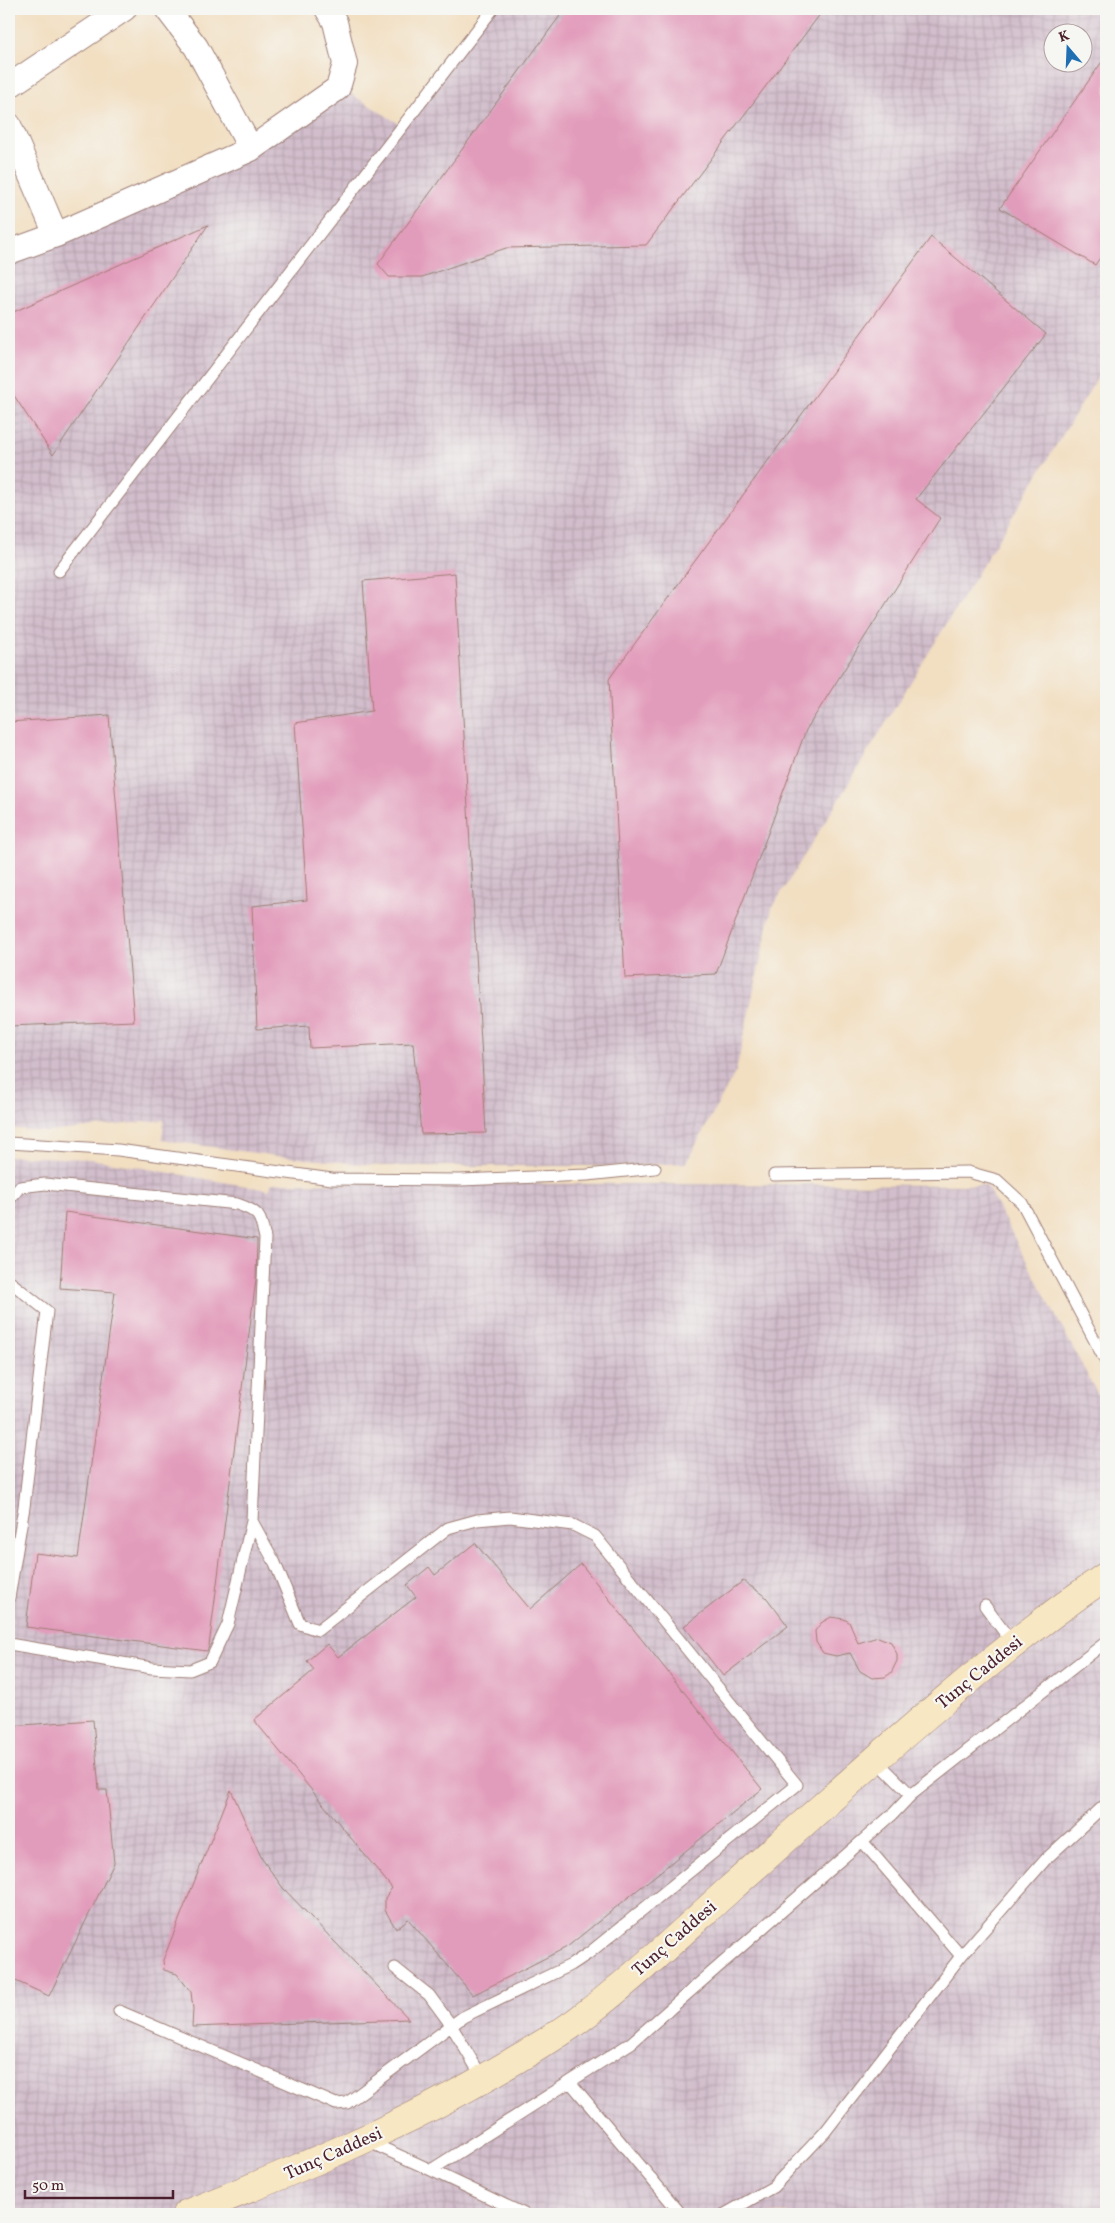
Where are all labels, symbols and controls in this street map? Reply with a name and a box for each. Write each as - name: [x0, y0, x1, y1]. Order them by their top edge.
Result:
- north arrow: [1042, 22, 1092, 72]
- text: K: [1056, 26, 1072, 48]
- street label: Tunç Caddesi: [931, 1630, 1029, 1716]
- street label: Tunç Caddesi: [627, 1895, 723, 1983]
- street label: Tunç Caddesi: [281, 2122, 387, 2187]
- scale bar: [25, 2168, 172, 2200]
- text: 50 m: [32, 2176, 64, 2197]

